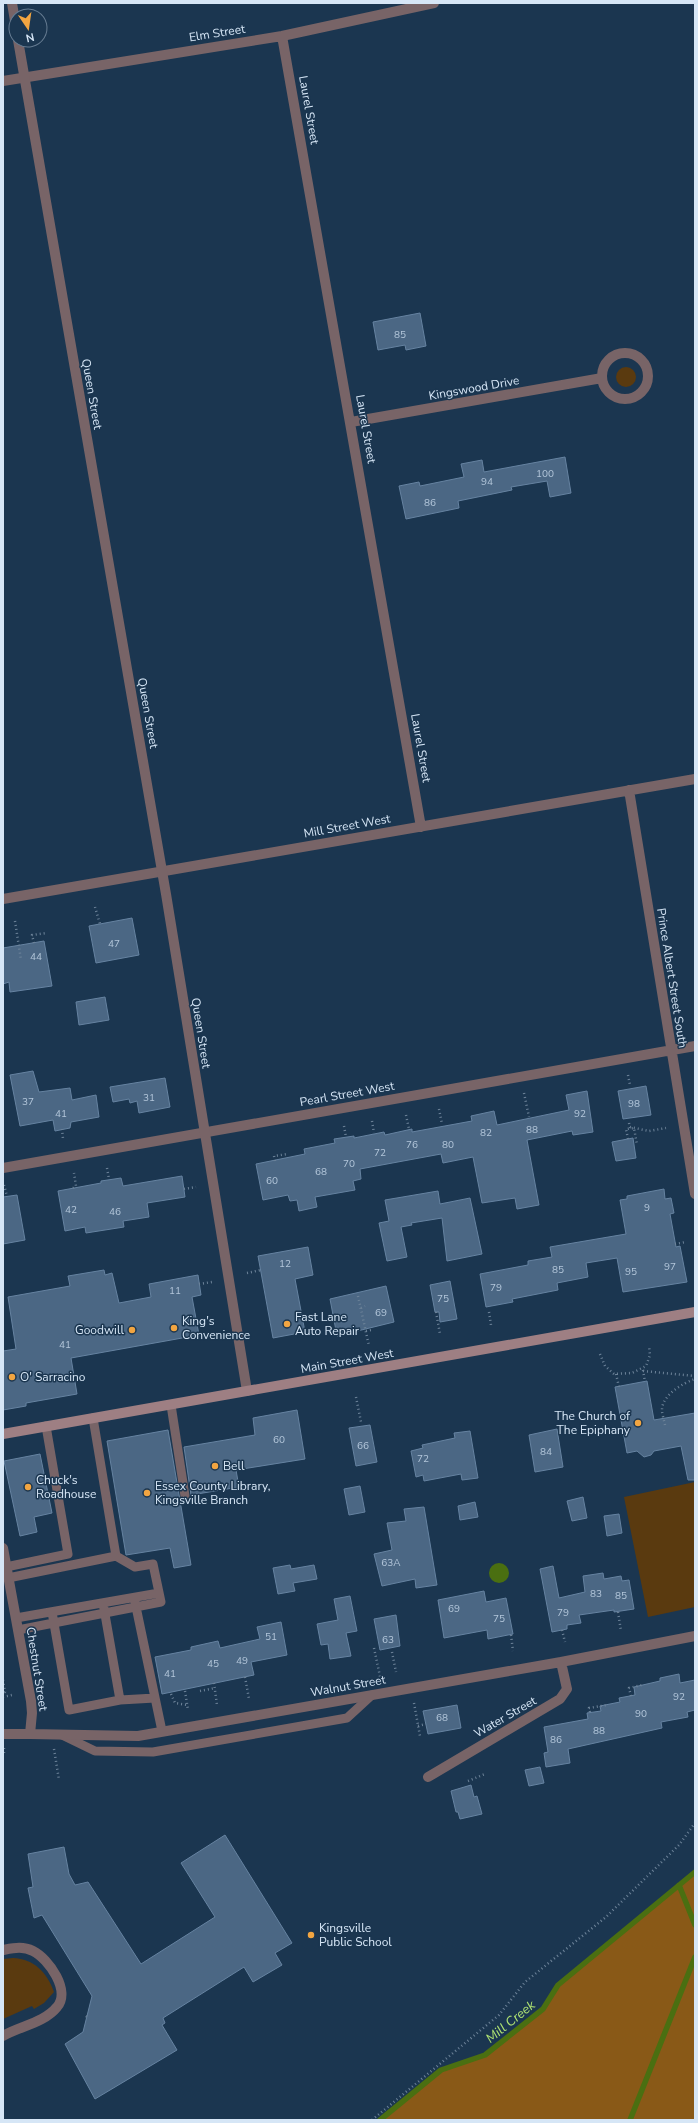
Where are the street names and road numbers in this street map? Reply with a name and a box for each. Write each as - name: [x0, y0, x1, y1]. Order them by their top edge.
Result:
- street label: Elm Street: [188, 21, 247, 45]
- street label: Laurel Street: [295, 74, 323, 146]
- street label: Queen Street: [78, 357, 106, 431]
- street label: Kingswood Drive: [427, 372, 521, 404]
- street label: Laurel Street: [352, 393, 380, 465]
- street label: Queen Street: [134, 676, 162, 750]
- street label: Laurel Street: [407, 712, 435, 784]
- street label: Mill Street West: [302, 810, 392, 842]
- street label: Prince Albert Street South: [653, 907, 691, 1049]
- street label: Queen Street: [188, 997, 215, 1070]
- street label: Pearl Street West: [299, 1078, 396, 1110]
- street label: Main Street West: [299, 1345, 395, 1377]
- street label: Chestnut Street: [22, 1626, 52, 1713]
- street label: Walnut Street: [309, 1671, 388, 1700]
- street label: Water Street: [471, 1692, 540, 1741]

